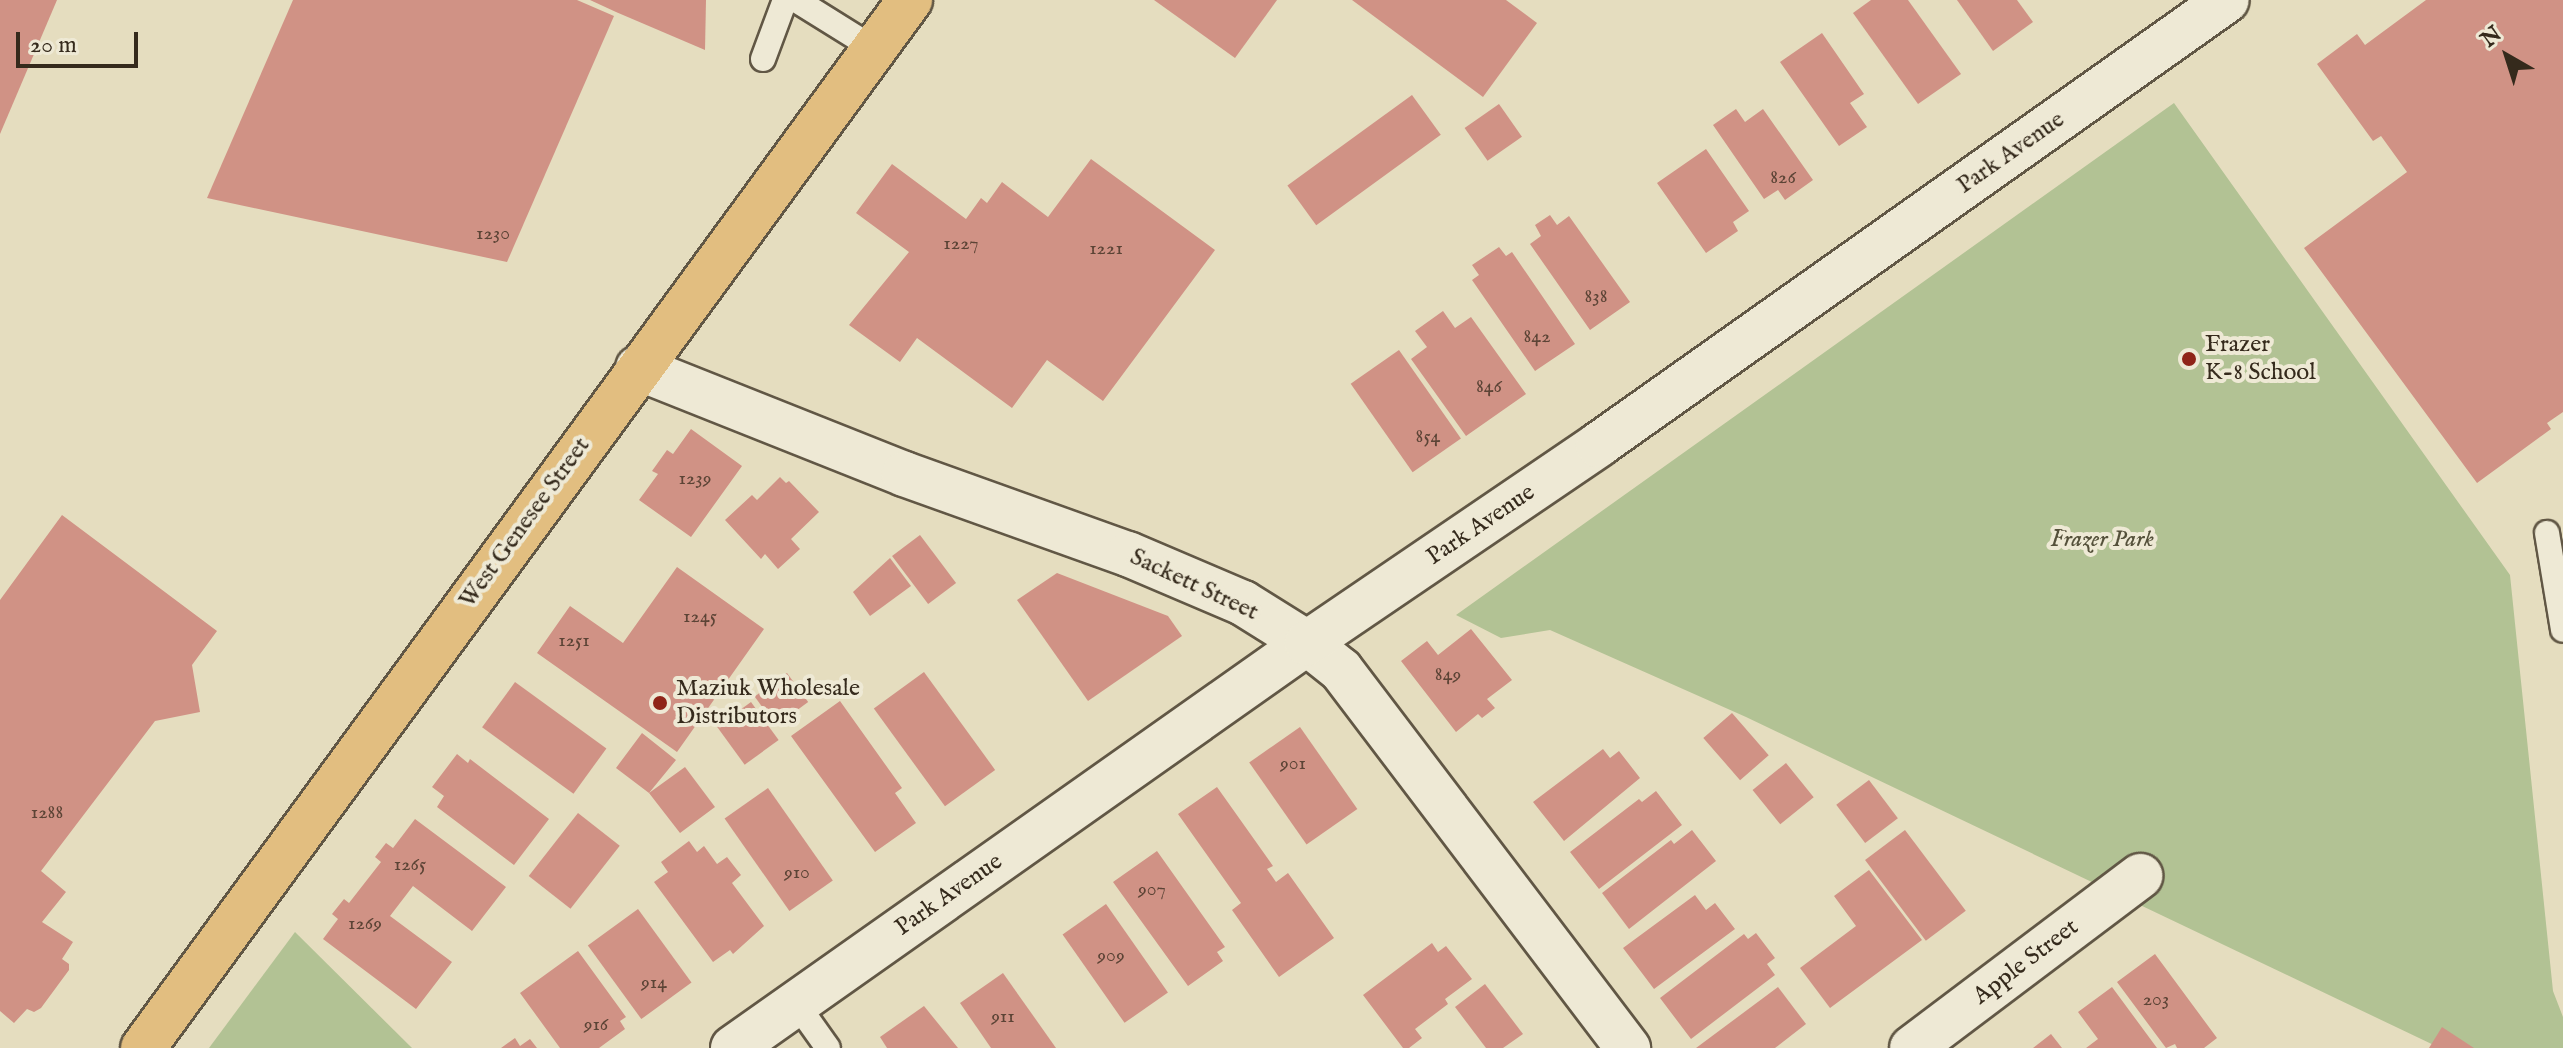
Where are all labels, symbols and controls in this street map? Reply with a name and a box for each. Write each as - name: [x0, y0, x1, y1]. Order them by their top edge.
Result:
- scale bar: [20, 16, 142, 66]
- north arrow: [2467, 16, 2547, 96]
- text: N: [2476, 20, 2508, 54]
- text: 20 m: [30, 30, 77, 61]
- street label: Park Avenue: [1952, 106, 2070, 200]
- house number: 826: [1770, 165, 1796, 189]
- house number: 1230: [476, 221, 510, 245]
- house number: 1227: [943, 231, 979, 255]
- house number: 1221: [1089, 236, 1123, 260]
- house number: 838: [1584, 284, 1608, 308]
- house number: 842: [1523, 324, 1551, 348]
- place label: Frazer K-8 School: [2205, 331, 2316, 387]
- marker: Frazer K-8 School: [2180, 350, 2198, 368]
- house number: 846: [1476, 374, 1502, 398]
- house number: 854: [1416, 424, 1440, 448]
- street label: West Genesee Street: [453, 432, 597, 614]
- house number: 1239: [678, 466, 712, 490]
- street label: Park Avenue: [1421, 478, 1541, 572]
- park label: Frazer Park: [2050, 526, 2154, 554]
- street label: Sackett Street: [1125, 543, 1263, 627]
- house number: 1245: [683, 604, 717, 628]
- house number: 1251: [558, 628, 590, 652]
- house number: 849: [1435, 662, 1461, 686]
- place label: Maziuk Wholesale Distributors: [676, 675, 860, 731]
- marker: Maziuk Wholesale Distributors: [651, 694, 669, 712]
- house number: 901: [1280, 751, 1306, 775]
- house number: 1288: [31, 800, 63, 824]
- street label: Park Avenue: [890, 848, 1008, 942]
- house number: 1265: [394, 852, 426, 876]
- house number: 910: [784, 860, 810, 884]
- house number: 907: [1138, 877, 1166, 901]
- house number: 1269: [348, 911, 382, 935]
- street label: Apple Street: [1968, 913, 2084, 1011]
- house number: 909: [1097, 943, 1125, 967]
- house number: 914: [641, 970, 667, 994]
- house number: 203: [2143, 987, 2169, 1011]
- house number: 911: [991, 1004, 1015, 1028]
- house number: 916: [584, 1012, 608, 1036]

